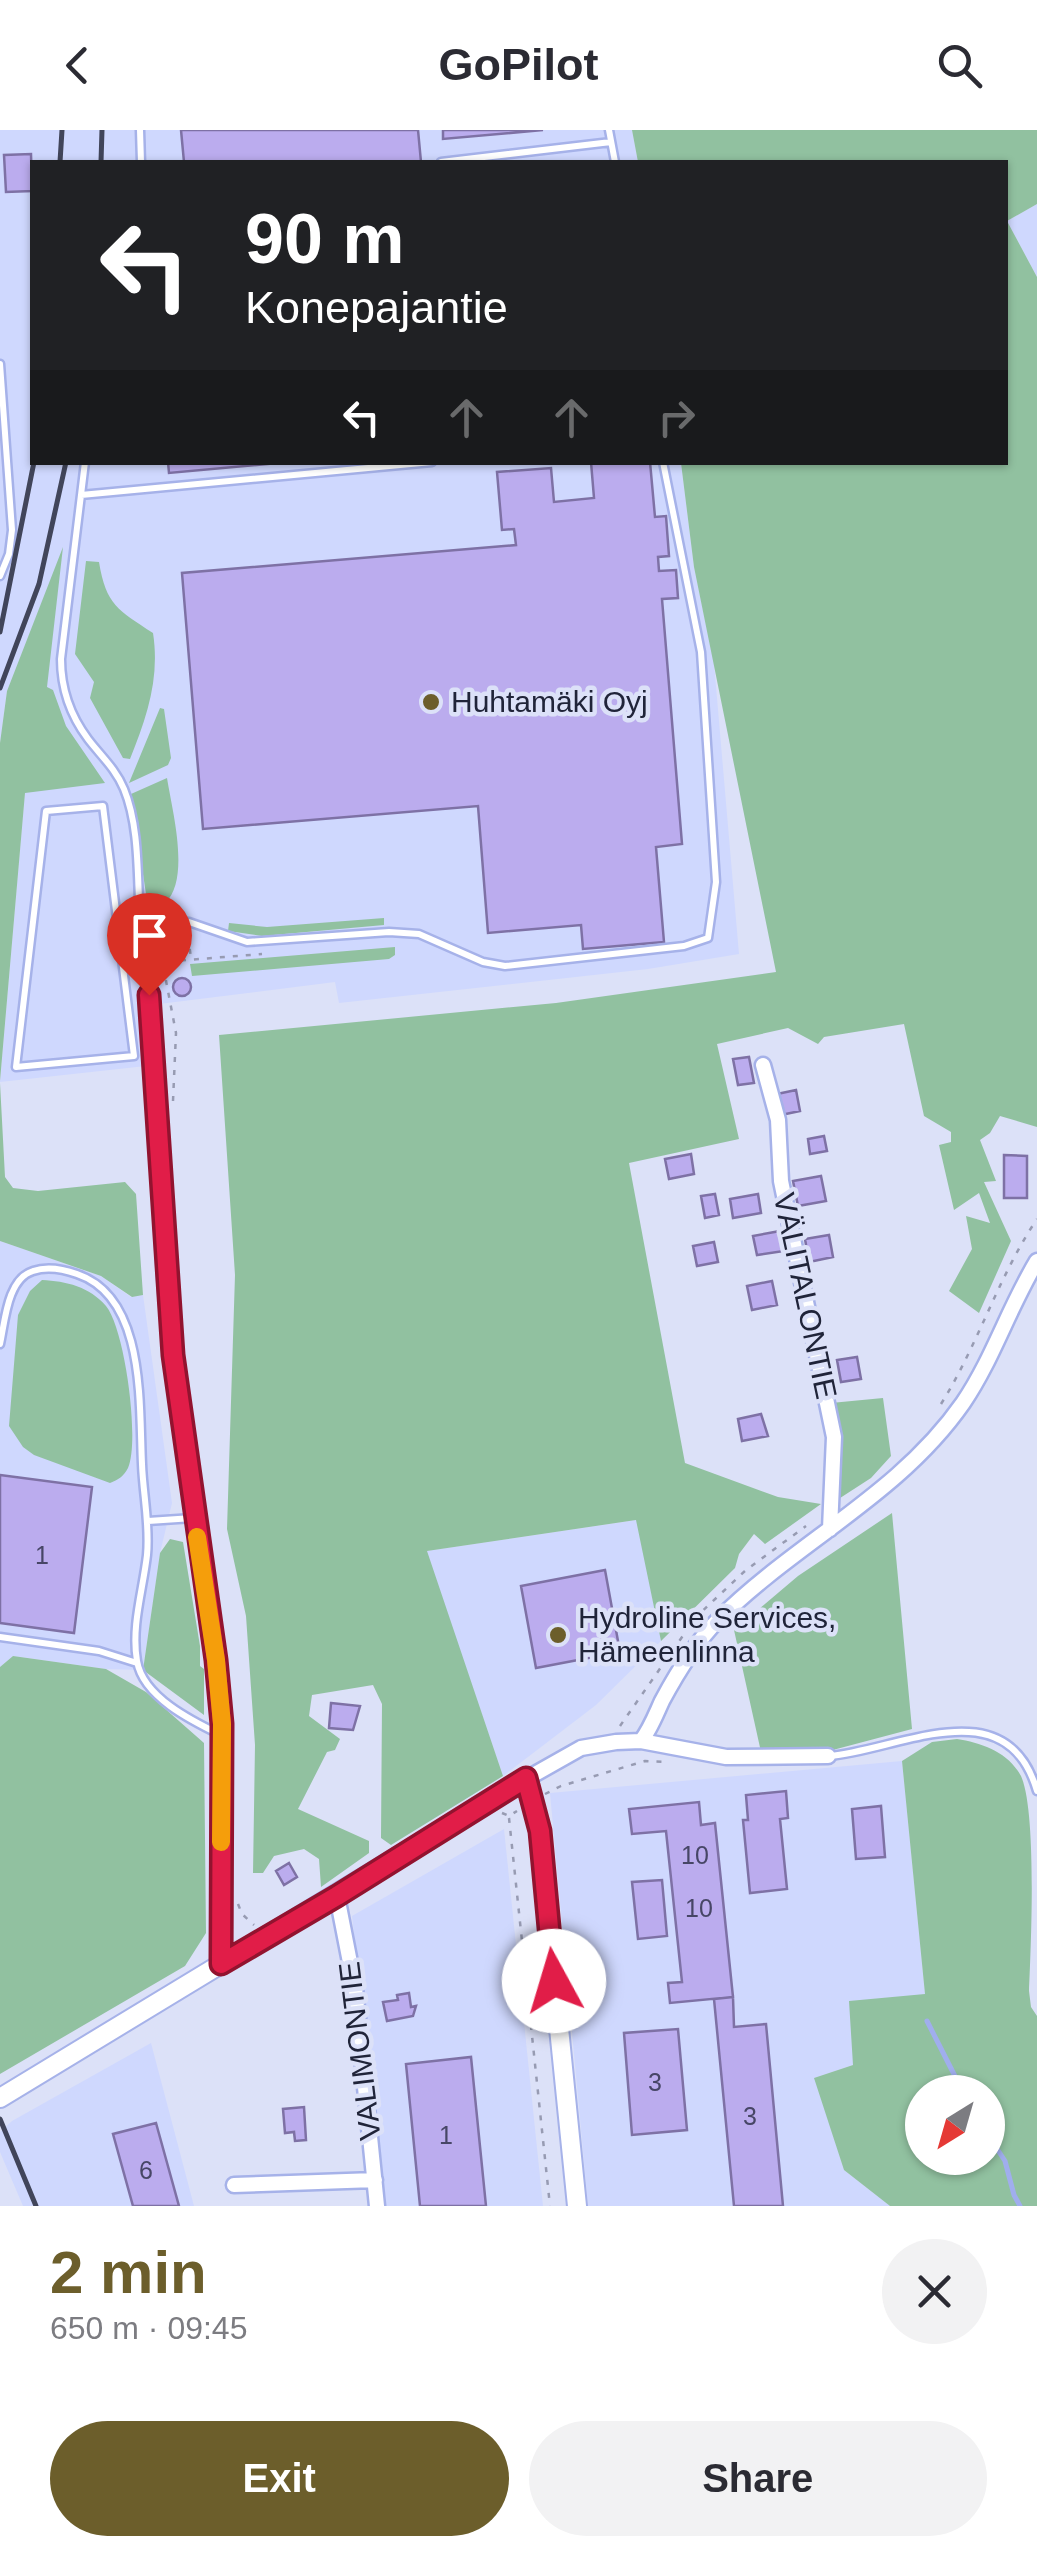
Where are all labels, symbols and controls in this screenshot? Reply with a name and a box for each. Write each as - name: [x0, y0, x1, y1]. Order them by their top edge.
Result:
- icon: back: [50, 38, 105, 93]
- icon: search: [932, 38, 987, 93]
- text: GoPilot: [439, 39, 598, 90]
- icon: left: [80, 200, 210, 330]
- text: 90 m: [245, 200, 405, 278]
- text: Konepajantie: [245, 282, 508, 333]
- icon: left: [334, 390, 389, 445]
- icon: ahead: [439, 390, 494, 445]
- icon: ahead: [544, 390, 599, 445]
- icon: right: [649, 390, 704, 445]
- place label: Huhtamäki Oyj: [451, 685, 648, 718]
- marker: Huhtamäki Oyj: [420, 691, 442, 713]
- pin: [107, 893, 192, 996]
- icon: arrive: [122, 908, 177, 963]
- street label: VÄLITALONTIE: [768, 1190, 843, 1402]
- house number: 1: [35, 1541, 49, 1569]
- place label: Hydroline Services, Hämeenlinna: [578, 1601, 836, 1668]
- marker: Hydroline Services, Hämeenlinna: [547, 1624, 569, 1646]
- house number: 10: [681, 1841, 709, 1869]
- house number: 10: [685, 1894, 713, 1922]
- position arrow: [502, 1929, 606, 2033]
- street label: VALIMONTIE: [332, 1960, 387, 2142]
- house number: 3: [648, 2068, 662, 2096]
- north arrow: [905, 2075, 1005, 2175]
- map controls: [905, 2075, 1005, 2175]
- house number: 3: [743, 2102, 757, 2130]
- house number: 1: [439, 2121, 453, 2149]
- house number: 6: [139, 2156, 153, 2184]
- text: 2 min: [50, 2239, 207, 2306]
- button: close: [882, 2239, 987, 2344]
- text: 650 m · 09:45: [50, 2310, 247, 2346]
- button: Exit: [50, 2421, 509, 2536]
- button: Share: [529, 2421, 987, 2536]

